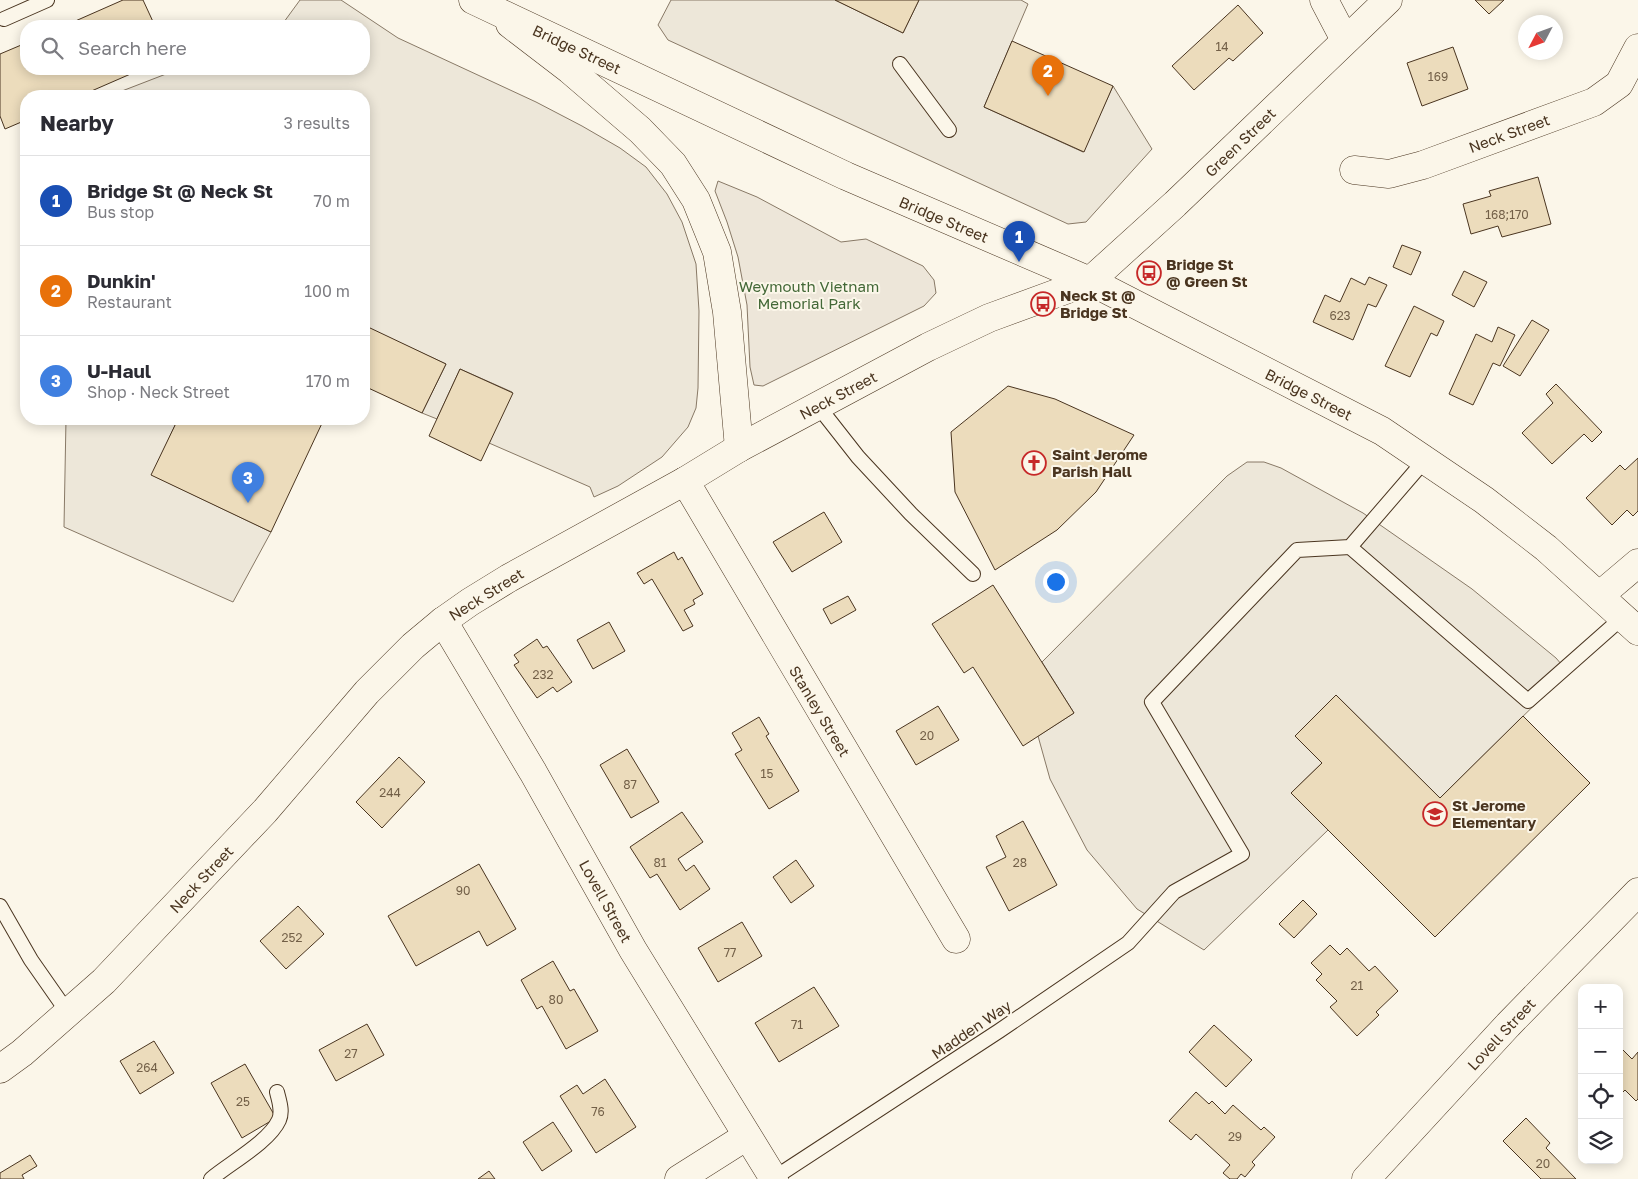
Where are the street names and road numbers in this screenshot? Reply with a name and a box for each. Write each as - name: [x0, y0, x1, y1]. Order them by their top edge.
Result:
- street label: Bridge Street: [530, 21, 624, 77]
- street label: Green Street: [1201, 104, 1279, 180]
- street label: Neck Street: [1466, 110, 1552, 156]
- street label: Bridge Street: [897, 192, 991, 246]
- street label: Bridge Street: [1262, 364, 1356, 424]
- street label: Neck Street: [796, 367, 880, 423]
- street label: Neck Street: [445, 564, 527, 624]
- street label: Stanley Street: [786, 662, 854, 760]
- street label: Neck Street: [165, 842, 237, 916]
- street label: Lovell Street: [576, 857, 636, 945]
- street label: Lovell Street: [1463, 994, 1539, 1074]
- street label: Madden Way: [928, 996, 1015, 1062]

